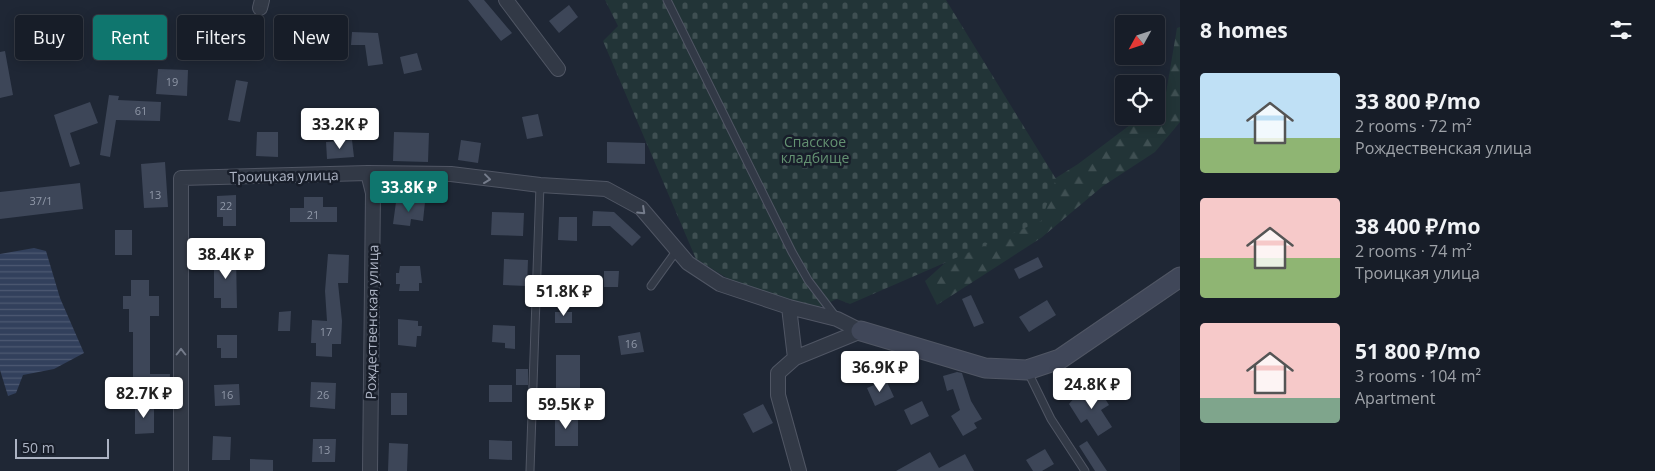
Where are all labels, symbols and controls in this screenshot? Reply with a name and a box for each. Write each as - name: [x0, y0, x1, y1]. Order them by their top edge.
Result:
- chip: Buy: [15, 15, 83, 60]
- chip: Rent: [93, 15, 167, 60]
- chip: Filters: [177, 15, 264, 60]
- chip: New: [274, 15, 348, 60]
- north arrow: [1115, 15, 1165, 65]
- map controls: [1115, 15, 1165, 125]
- text: 8 homes: [1200, 16, 1288, 44]
- icon: filters: [1607, 16, 1635, 44]
- house number: 19: [166, 74, 178, 89]
- button: locate: [1115, 75, 1165, 125]
- text: 33 800 ₽/mo: [1355, 87, 1480, 115]
- icon: home: [1240, 93, 1300, 153]
- house number: 61: [135, 103, 147, 118]
- pin: 33.2K ₽: [294, 108, 386, 150]
- text: 33.2K ₽: [312, 113, 368, 135]
- text: 2 rooms · 72 m²: [1355, 115, 1472, 137]
- park label: Спасское кладбище: [781, 132, 849, 167]
- text: Рождественская улица: [1355, 137, 1532, 159]
- street label: Троицкая улица: [229, 165, 339, 186]
- pin: 33.8K ₽: [363, 170, 455, 213]
- one-way arrow: [483, 173, 491, 184]
- text: 33.8K ₽: [381, 176, 437, 198]
- house number: 13: [149, 187, 161, 202]
- house number: 37/1: [30, 193, 52, 208]
- house number: 22: [220, 198, 232, 213]
- one-way arrow: [637, 205, 646, 214]
- house number: 21: [307, 207, 319, 222]
- text: 38 400 ₽/mo: [1355, 212, 1480, 240]
- icon: home: [1240, 218, 1300, 278]
- pin: 38.4K ₽: [180, 238, 272, 280]
- text: 2 rooms · 74 m²: [1355, 240, 1472, 262]
- text: 38.4K ₽: [198, 243, 254, 265]
- street label: Рождественская улица: [361, 245, 382, 399]
- text: Троицкая улица: [1355, 262, 1480, 284]
- pin: 51.8K ₽: [518, 274, 610, 317]
- text: 51.8K ₽: [536, 280, 592, 302]
- house number: 17: [320, 324, 332, 339]
- house number: 16: [625, 336, 637, 351]
- text: 51 800 ₽/mo: [1355, 337, 1480, 365]
- icon: home: [1240, 343, 1300, 403]
- one-way arrow: [176, 348, 186, 356]
- pin: 36.9K ₽: [834, 350, 926, 393]
- text: 36.9K ₽: [852, 356, 908, 378]
- text: 3 rooms · 104 m²: [1355, 365, 1481, 387]
- pin: 24.8K ₽: [1046, 368, 1138, 410]
- text: 24.8K ₽: [1064, 373, 1120, 395]
- pin: 82.7K ₽: [98, 376, 190, 419]
- text: 82.7K ₽: [116, 382, 172, 404]
- house number: 16: [221, 387, 233, 402]
- house number: 26: [317, 387, 329, 402]
- text: Apartment: [1355, 387, 1435, 409]
- pin: 59.5K ₽: [520, 388, 612, 430]
- text: 59.5K ₽: [538, 393, 594, 415]
- scale bar: [15, 436, 109, 459]
- text: 50 m: [22, 438, 55, 457]
- house number: 13: [318, 442, 330, 457]

